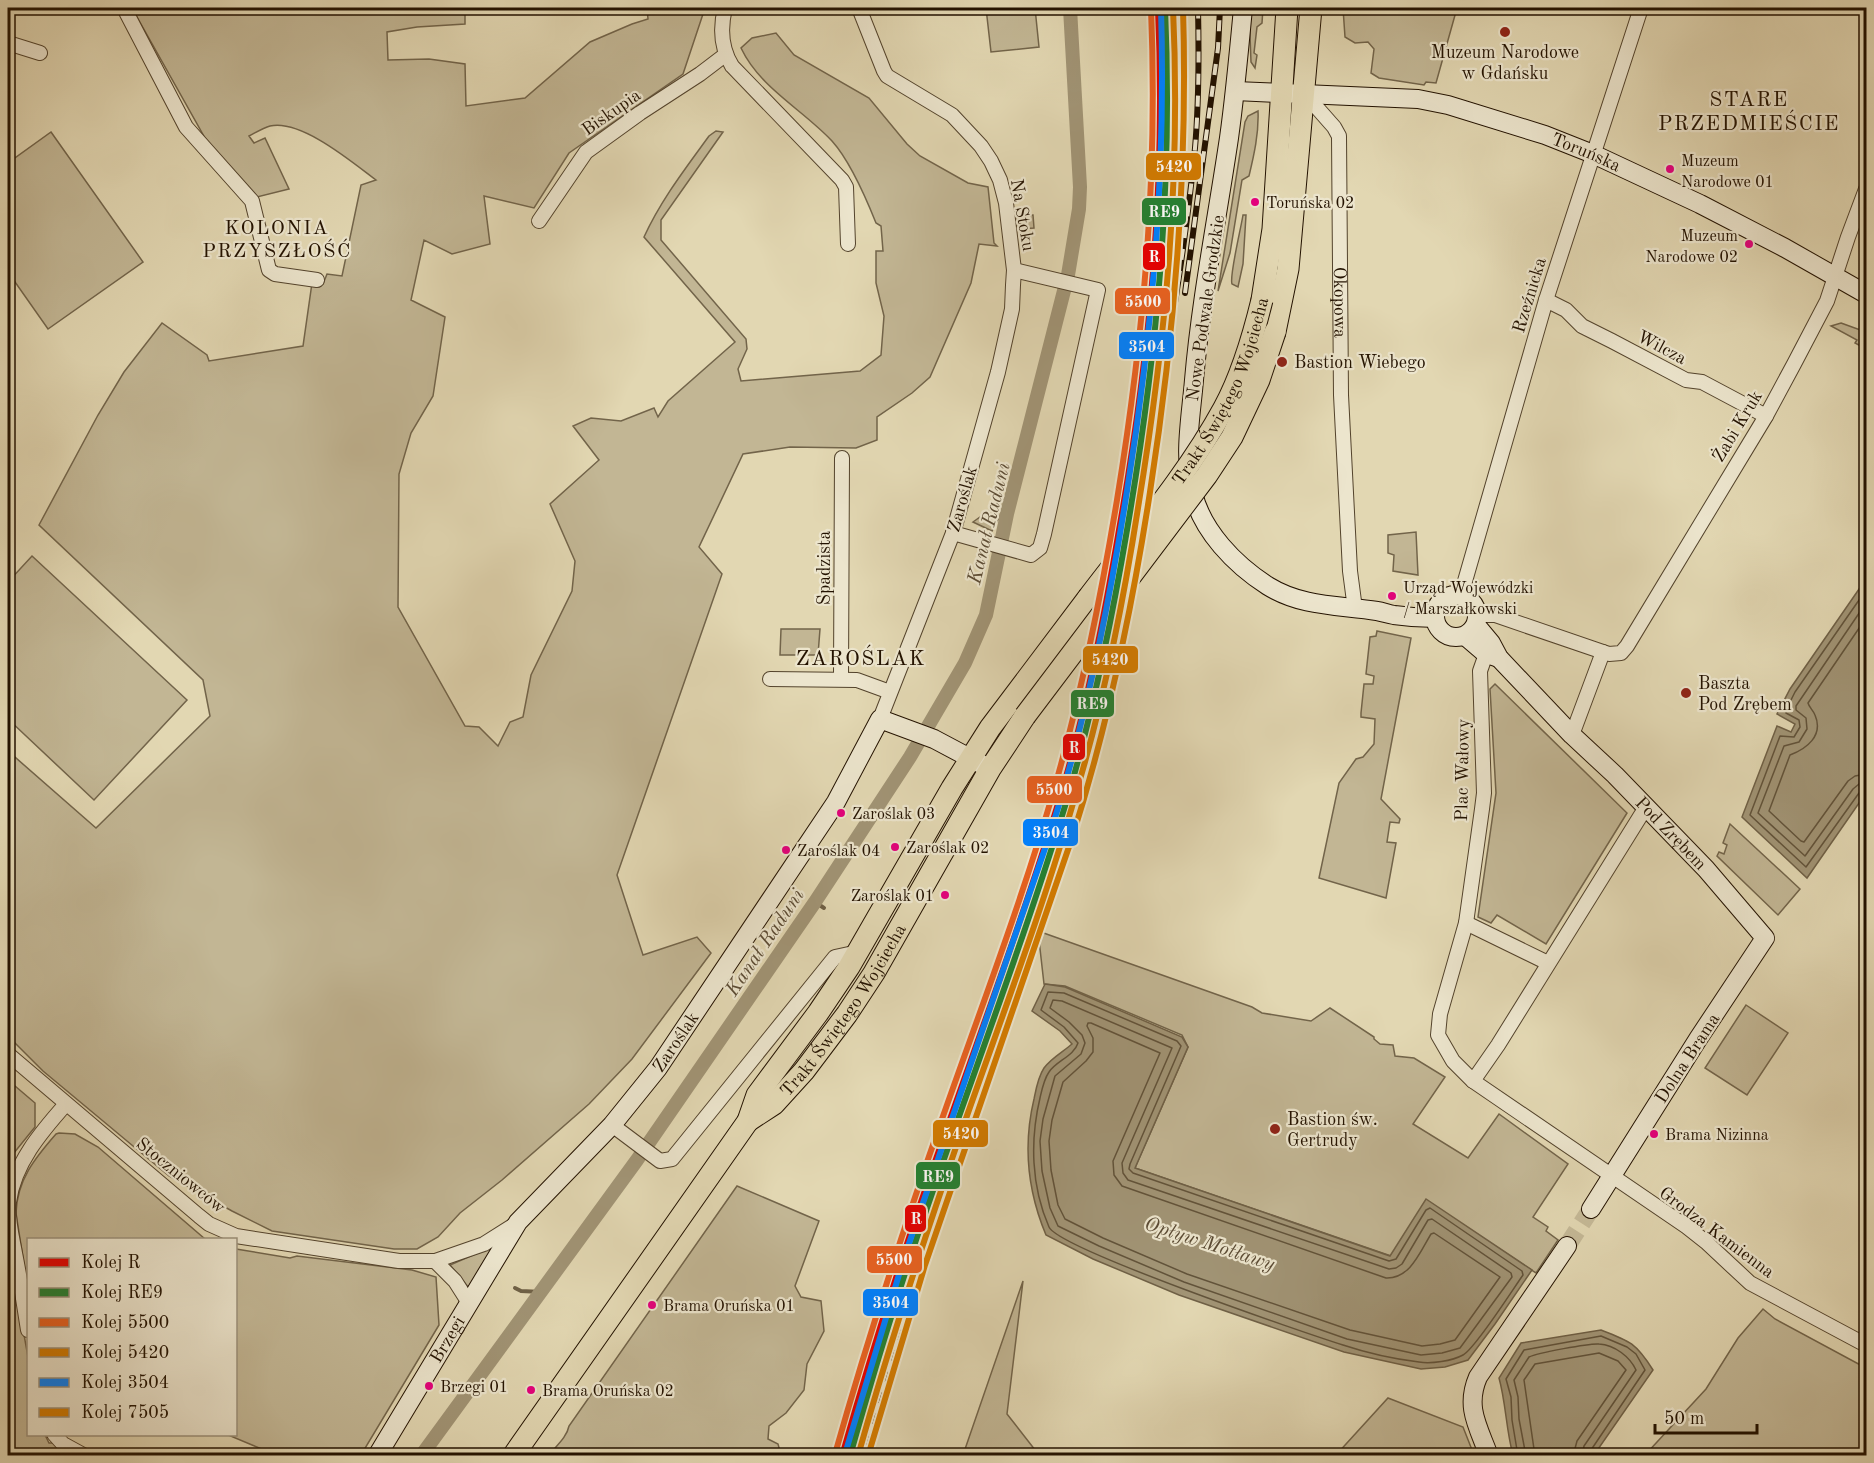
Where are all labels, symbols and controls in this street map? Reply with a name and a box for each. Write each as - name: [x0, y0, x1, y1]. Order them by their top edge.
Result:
- marker: Muzeum Narodowe w Gdańsku: [1498, 25, 1512, 39]
- place label: Muzeum Narodowe w Gdańsku: [1431, 44, 1579, 83]
- street label: Biskupia: [579, 86, 644, 139]
- district label: STARE PRZEDMIEŚCIE: [1658, 90, 1840, 135]
- street label: Toruńska: [1549, 131, 1623, 176]
- line badge: 5420: [1145, 152, 1202, 181]
- place label: Muzeum Narodowe 01: [1681, 154, 1774, 191]
- text: 5420: [1155, 160, 1193, 176]
- marker: Muzeum Narodowe 01: [1664, 163, 1676, 175]
- street label: Na Stoku: [1007, 178, 1037, 253]
- marker: Toruńska 02: [1249, 196, 1261, 208]
- place label: Toruńska 02: [1266, 196, 1354, 212]
- line badge: RE9: [1141, 197, 1187, 226]
- text: RE9: [1148, 205, 1180, 221]
- street label: Nowe Podwale Grodzkie: [1184, 214, 1228, 403]
- district label: KOLONIA PRZYSZŁOŚĆ: [202, 219, 352, 262]
- place label: Muzeum Narodowe 02: [1645, 229, 1738, 266]
- marker: Muzeum Narodowe 02: [1743, 238, 1755, 250]
- line badge: R: [1142, 242, 1166, 271]
- text: R: [1148, 250, 1160, 266]
- street label: Rzeźnicka: [1510, 255, 1550, 335]
- street label: Okopowa: [1330, 267, 1349, 338]
- line badge: 5500: [1114, 287, 1171, 315]
- text: 5500: [1124, 295, 1162, 311]
- street label: Trakt Świętego Wojciecha: [1170, 296, 1272, 489]
- street label: Wilcza: [1634, 328, 1689, 368]
- line badge: 3504: [1118, 331, 1175, 360]
- text: 3504: [1128, 340, 1166, 356]
- place label: Bastion Wiebego: [1294, 354, 1426, 372]
- marker: Bastion Wiebego: [1275, 355, 1289, 369]
- street label: Żabi Kruk: [1707, 386, 1766, 465]
- water label: Kanał Raduni: [965, 460, 1015, 587]
- street label: Zaroślak: [945, 464, 981, 534]
- street label: Spadzista: [816, 531, 834, 605]
- place label: Urząd Wojewódzki / Marszałkowski: [1403, 581, 1533, 618]
- marker: Urząd Wojewódzki / Marszałkowski: [1386, 590, 1398, 602]
- district label: ZAROŚLAK: [796, 644, 926, 670]
- line badge: 5420: [1082, 645, 1139, 674]
- text: 5420: [1091, 653, 1129, 669]
- place label: Baszta Pod Zrębem: [1698, 675, 1792, 714]
- marker: Baszta Pod Zrębem: [1679, 686, 1693, 700]
- line badge: RE9: [1070, 689, 1115, 718]
- text: RE9: [1076, 697, 1108, 713]
- street label: Plac Wałowy: [1453, 718, 1473, 822]
- line badge: R: [1062, 733, 1086, 761]
- text: R: [1068, 741, 1080, 757]
- line badge: 5500: [1026, 775, 1083, 804]
- text: 5500: [1035, 783, 1073, 799]
- street label: Pod Zrębem: [1631, 794, 1710, 874]
- marker: Zaroślak 03: [835, 807, 847, 819]
- place label: Zaroślak 03: [852, 807, 935, 823]
- line badge: 3504: [1022, 818, 1079, 847]
- text: 3504: [1032, 826, 1070, 842]
- marker: Zaroślak 02: [889, 841, 901, 853]
- place label: Zaroślak 02: [906, 841, 989, 857]
- marker: Zaroślak 04: [780, 844, 792, 856]
- place label: Zaroślak 04: [797, 844, 880, 860]
- water label: Kanał Raduni: [722, 886, 809, 1001]
- place label: Zaroślak 01: [851, 889, 934, 905]
- marker: Zaroślak 01: [939, 889, 951, 901]
- street label: Trakt Świętego Wojciecha: [777, 921, 910, 1101]
- street label: Zaroślak: [650, 1009, 703, 1076]
- street label: Dolna Brama: [1652, 1010, 1724, 1107]
- place label: Bastion św. Gertrudy: [1287, 1111, 1378, 1150]
- line badge: 5420: [932, 1119, 989, 1148]
- marker: Bastion św. Gertrudy: [1268, 1122, 1282, 1136]
- text: 5420: [942, 1127, 980, 1143]
- marker: Brama Nizinna: [1648, 1128, 1660, 1140]
- place label: Brama Nizinna: [1665, 1128, 1769, 1144]
- street label: Stoczniowców: [132, 1135, 228, 1217]
- line badge: RE9: [915, 1161, 961, 1190]
- text: RE9: [922, 1170, 954, 1186]
- street label: Grodza Kamienna: [1656, 1184, 1777, 1282]
- line badge: R: [904, 1204, 927, 1233]
- text: R: [910, 1212, 922, 1228]
- water label: Opływ Motławy: [1142, 1214, 1278, 1276]
- legend: [27, 1238, 237, 1436]
- line badge: 5500: [866, 1245, 923, 1274]
- text: 5500: [875, 1253, 913, 1269]
- text: Kolej R: [81, 1254, 140, 1272]
- text: Kolej RE9: [81, 1284, 163, 1302]
- line badge: 3504: [862, 1288, 919, 1317]
- text: 3504: [872, 1296, 910, 1312]
- marker: Brama Oruńska 01: [646, 1299, 658, 1311]
- place label: Brama Oruńska 01: [663, 1299, 795, 1315]
- text: Kolej 5500: [81, 1314, 169, 1332]
- street label: Brzegi: [427, 1314, 469, 1366]
- text: Kolej 5420: [81, 1344, 169, 1362]
- text: Kolej 3504: [81, 1374, 169, 1392]
- marker: Brzegi 01: [423, 1380, 435, 1392]
- place label: Brzegi 01: [440, 1380, 508, 1396]
- marker: Brama Oruńska 02: [525, 1384, 537, 1396]
- place label: Brama Oruńska 02: [542, 1384, 674, 1400]
- scale bar: [1655, 1397, 1757, 1435]
- text: Kolej 7505: [81, 1404, 169, 1422]
- text: 50 m: [1664, 1410, 1704, 1428]

